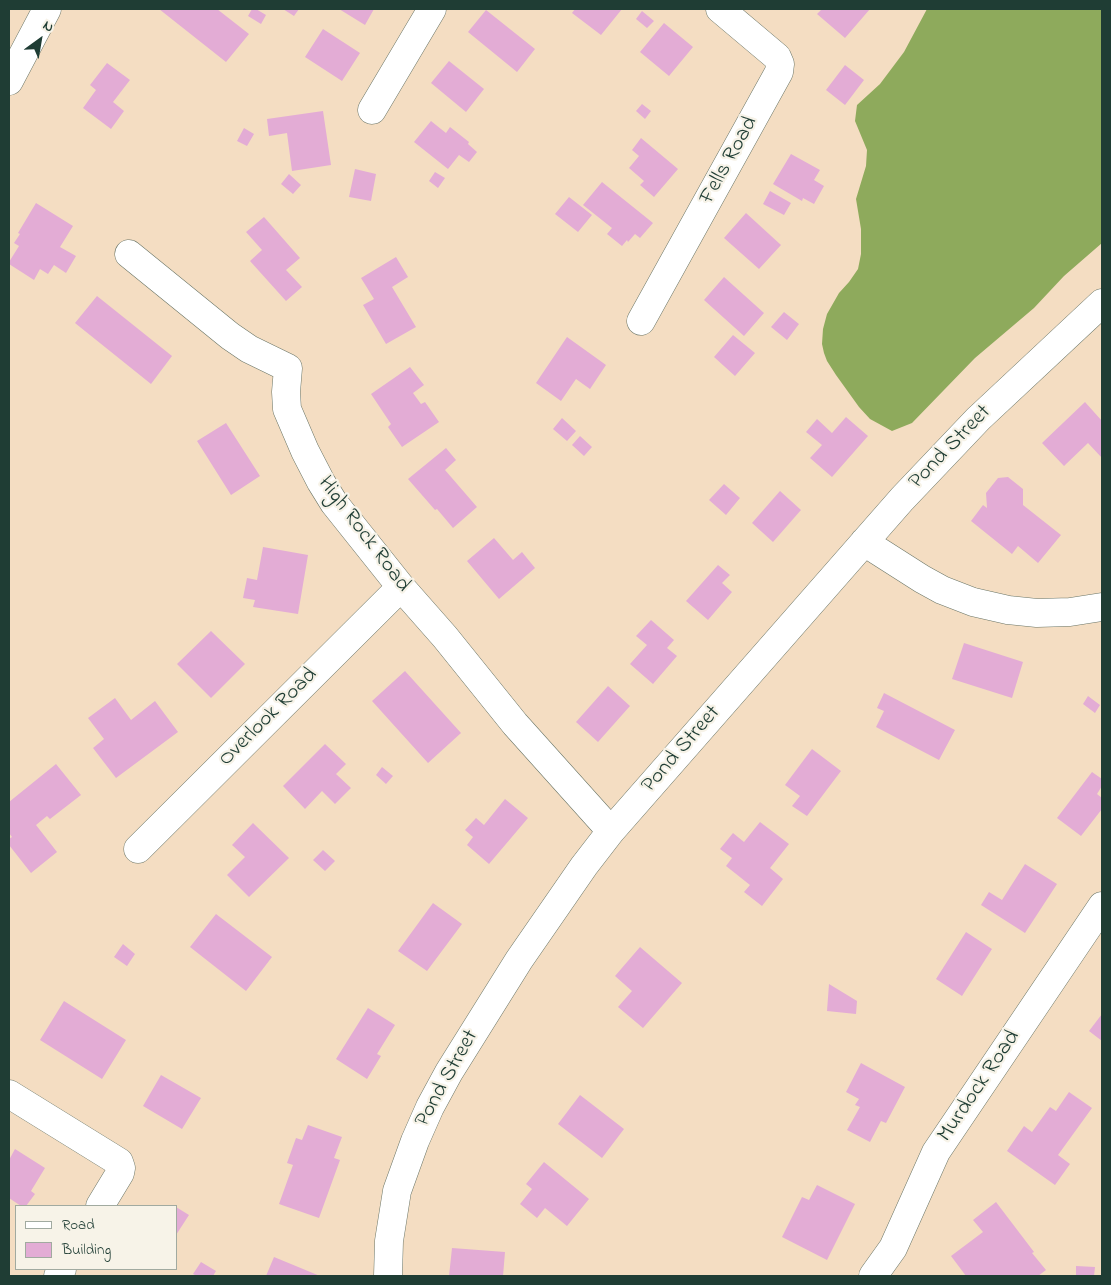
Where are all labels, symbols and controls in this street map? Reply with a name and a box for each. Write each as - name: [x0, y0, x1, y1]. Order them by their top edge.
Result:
- north arrow: [15, 15, 65, 65]
- text: N: [39, 15, 58, 38]
- street label: Fells Road: [695, 113, 765, 209]
- street label: Pond Street: [904, 400, 998, 496]
- street label: High Rock Road: [311, 472, 415, 598]
- street label: Overlook Road: [214, 663, 324, 773]
- street label: Pond Street: [637, 701, 727, 799]
- street label: Pond Street: [411, 1026, 485, 1132]
- street label: Murdock Road: [933, 1026, 1027, 1148]
- legend: [15, 1205, 178, 1270]
- text: Road: [62, 1214, 95, 1236]
- text: Building: [62, 1239, 111, 1261]

